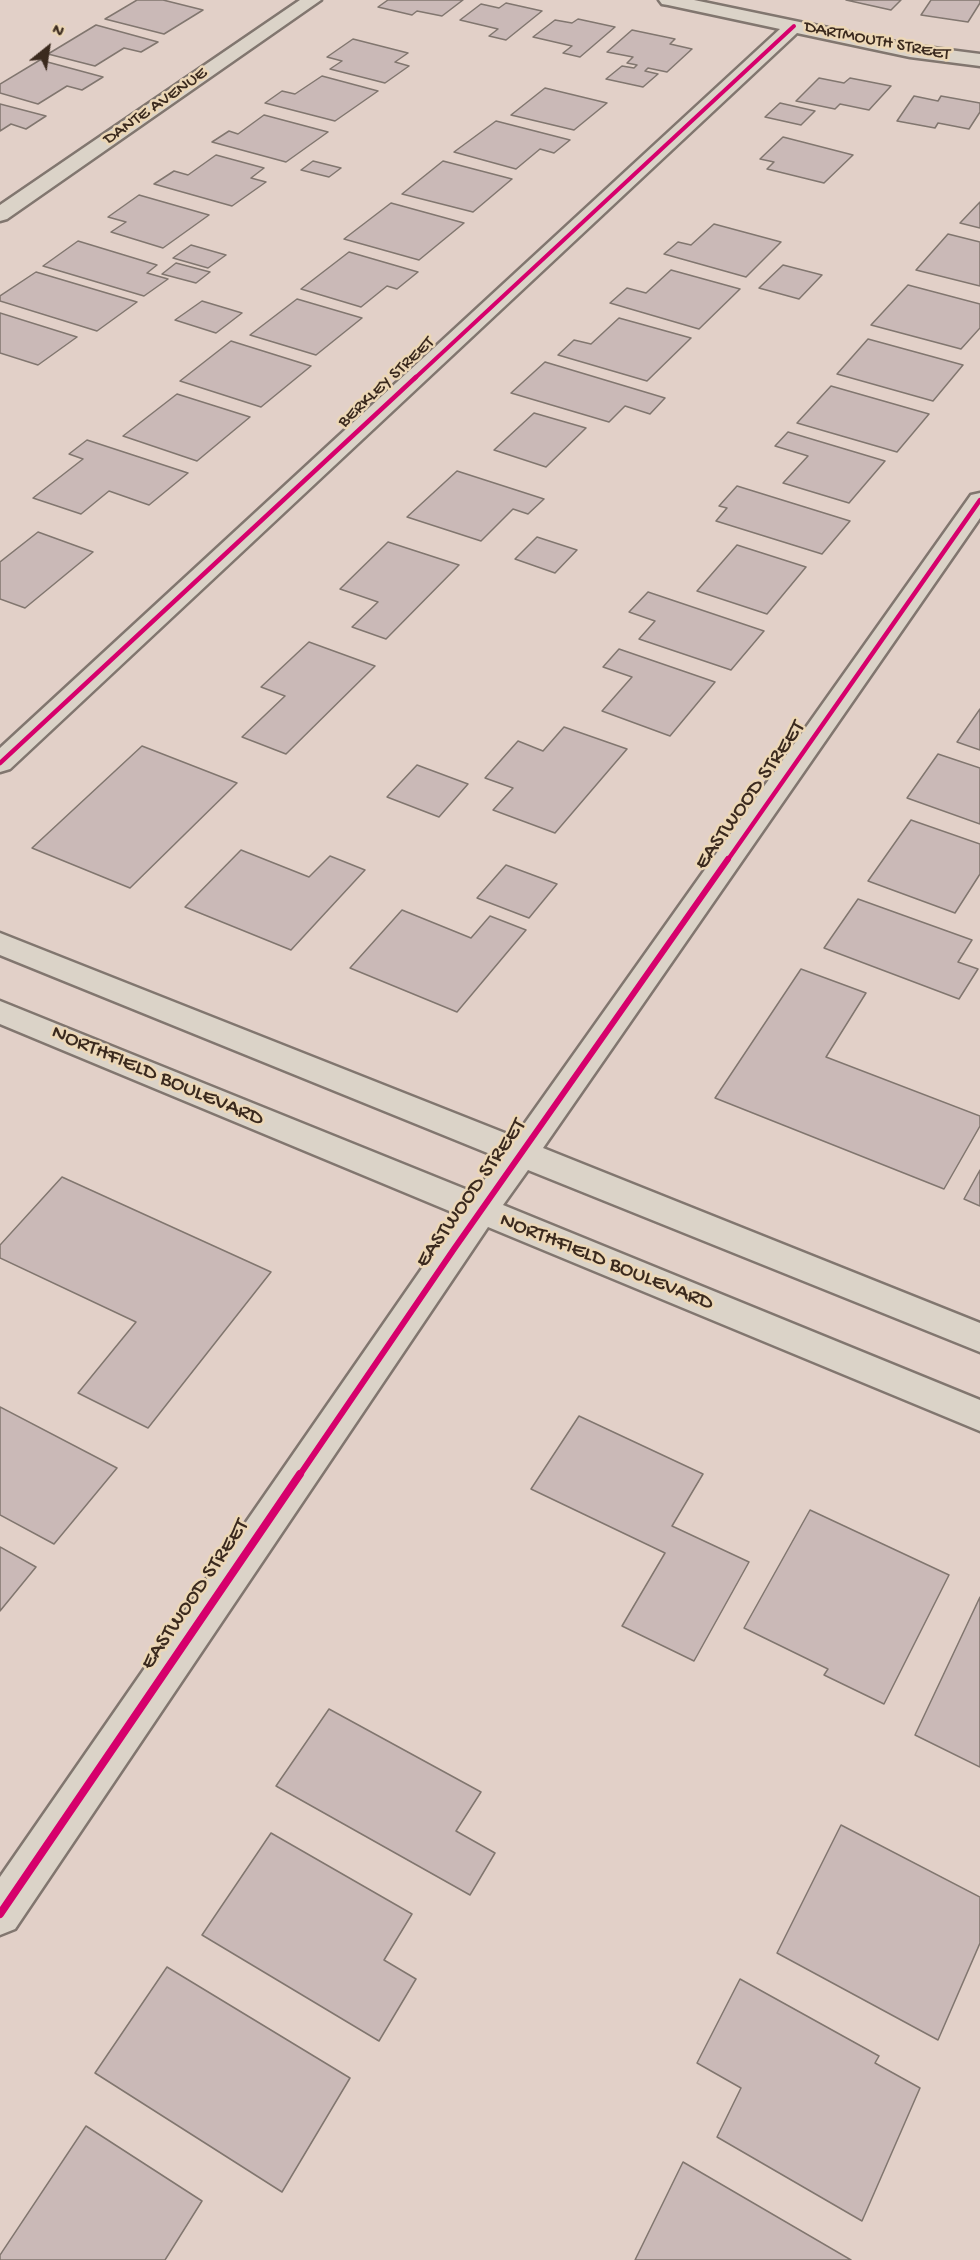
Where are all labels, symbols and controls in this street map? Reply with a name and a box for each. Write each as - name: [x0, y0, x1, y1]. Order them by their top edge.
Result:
- street label: DARTMOUTH STREET: [802, 17, 952, 67]
- north arrow: [18, 18, 78, 78]
- text: N: [48, 21, 67, 43]
- street label: DANTE AVENUE: [100, 63, 212, 151]
- street label: BERKLEY STREET: [334, 333, 440, 433]
- street label: EASTWOOD STREET: [690, 716, 812, 876]
- street label: NORTHFIELD BOULEVARD: [47, 1020, 267, 1134]
- street label: EASTWOOD STREET: [411, 1114, 533, 1274]
- street label: NORTHFIELD BOULEVARD: [495, 1208, 717, 1318]
- street label: EASTWOOD STREET: [136, 1515, 256, 1675]

